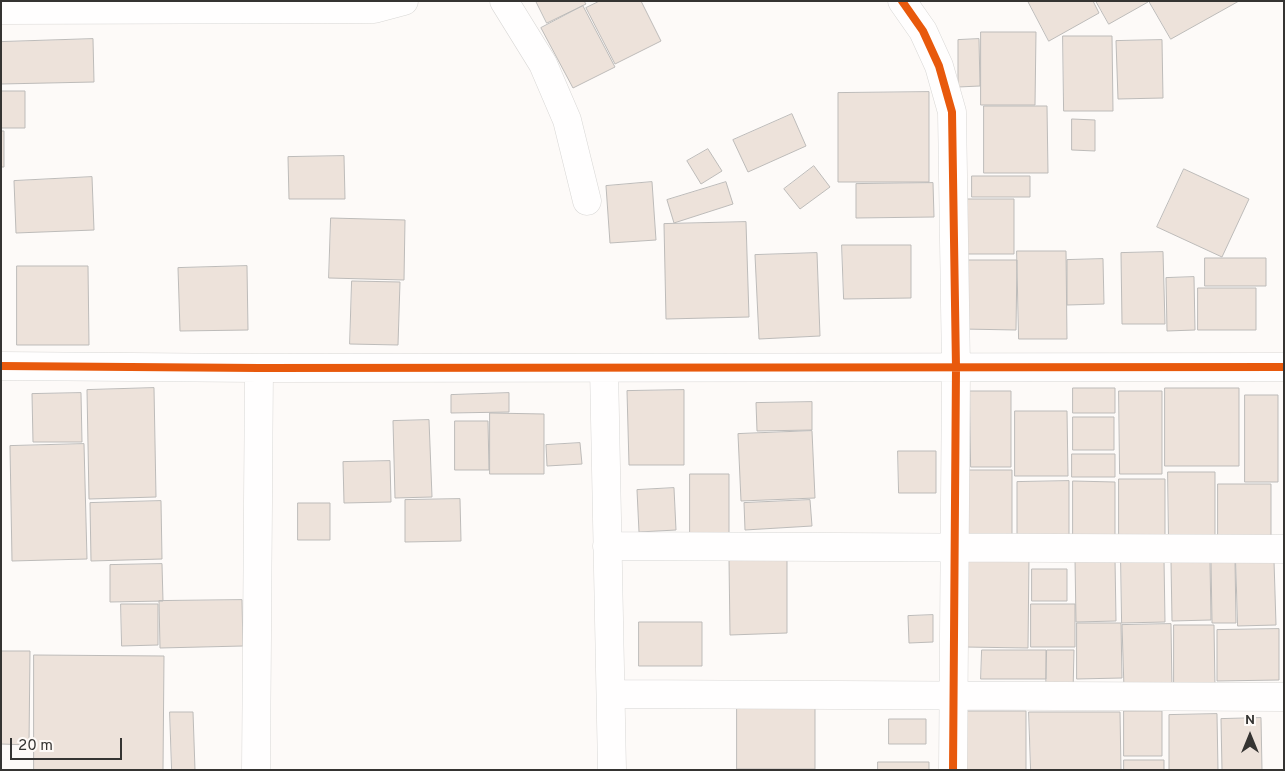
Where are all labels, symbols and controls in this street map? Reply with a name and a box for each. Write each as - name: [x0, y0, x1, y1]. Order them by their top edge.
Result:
- north arrow: [1225, 711, 1275, 761]
- text: N: [1245, 712, 1255, 729]
- scale bar: [12, 728, 125, 760]
- text: 20 m: [18, 737, 53, 756]

